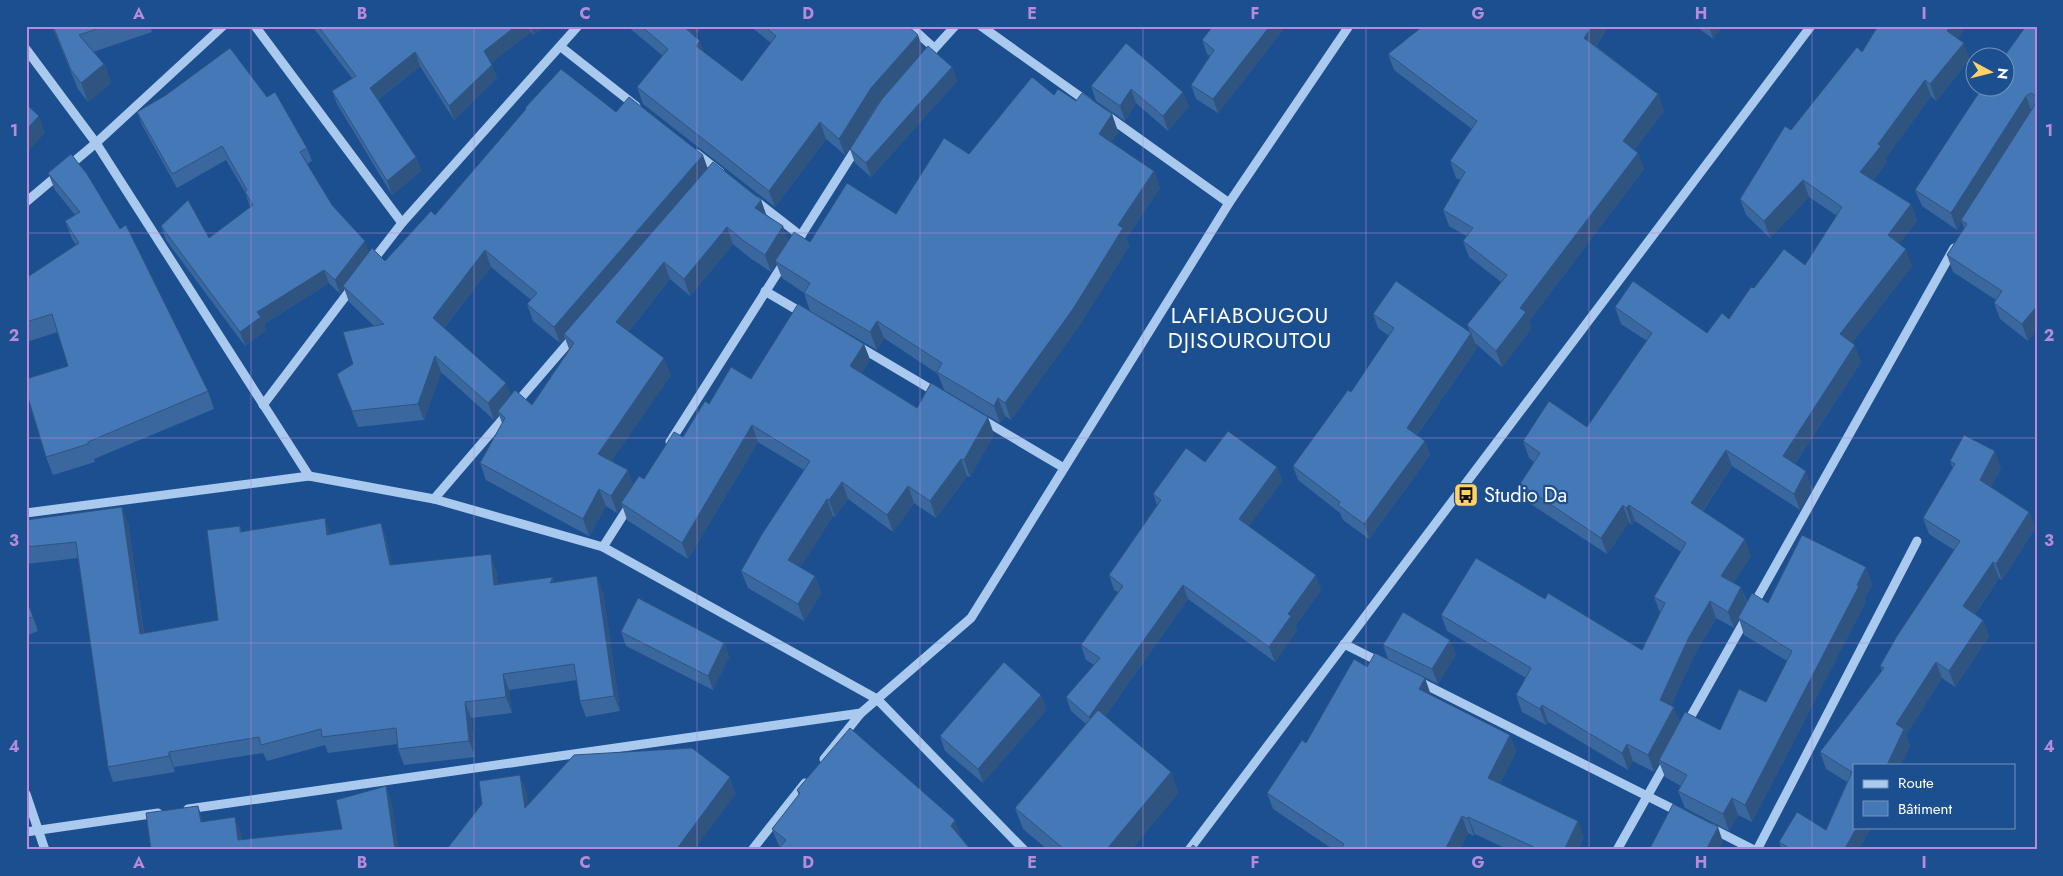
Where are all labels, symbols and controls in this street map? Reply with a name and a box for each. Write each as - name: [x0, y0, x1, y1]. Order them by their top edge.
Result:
- text: A: [132, 2, 145, 25]
- text: B: [357, 2, 367, 25]
- text: C: [579, 2, 591, 25]
- text: D: [802, 2, 814, 25]
- text: E: [1027, 2, 1037, 25]
- text: F: [1251, 2, 1259, 25]
- text: G: [1471, 2, 1485, 25]
- text: H: [1695, 2, 1707, 25]
- text: I: [1921, 2, 1927, 25]
- north arrow: [1966, 48, 2016, 98]
- text: N: [1992, 67, 2014, 80]
- text: 1: [10, 119, 18, 142]
- text: 1: [2045, 119, 2053, 142]
- district label: LAFIABOUGOU DJISOUROUTOU: [1168, 299, 1332, 356]
- text: 2: [9, 324, 19, 347]
- text: 2: [2044, 324, 2054, 347]
- place label: Studio Da: [1484, 481, 1567, 510]
- bus stop icon: Studio Da: [1453, 482, 1479, 508]
- text: 3: [9, 529, 19, 552]
- text: 3: [2044, 529, 2054, 552]
- text: 4: [8, 735, 20, 758]
- text: 4: [2043, 735, 2055, 758]
- legend: [1853, 764, 2016, 828]
- text: Route: [1898, 772, 1934, 794]
- text: Bâtiment: [1898, 798, 1952, 820]
- text: A: [132, 851, 145, 874]
- text: B: [357, 851, 367, 874]
- text: C: [579, 851, 591, 874]
- text: D: [802, 851, 814, 874]
- text: E: [1027, 851, 1037, 874]
- text: F: [1251, 851, 1259, 874]
- text: G: [1471, 851, 1485, 874]
- text: H: [1695, 851, 1707, 874]
- text: I: [1921, 851, 1927, 874]

